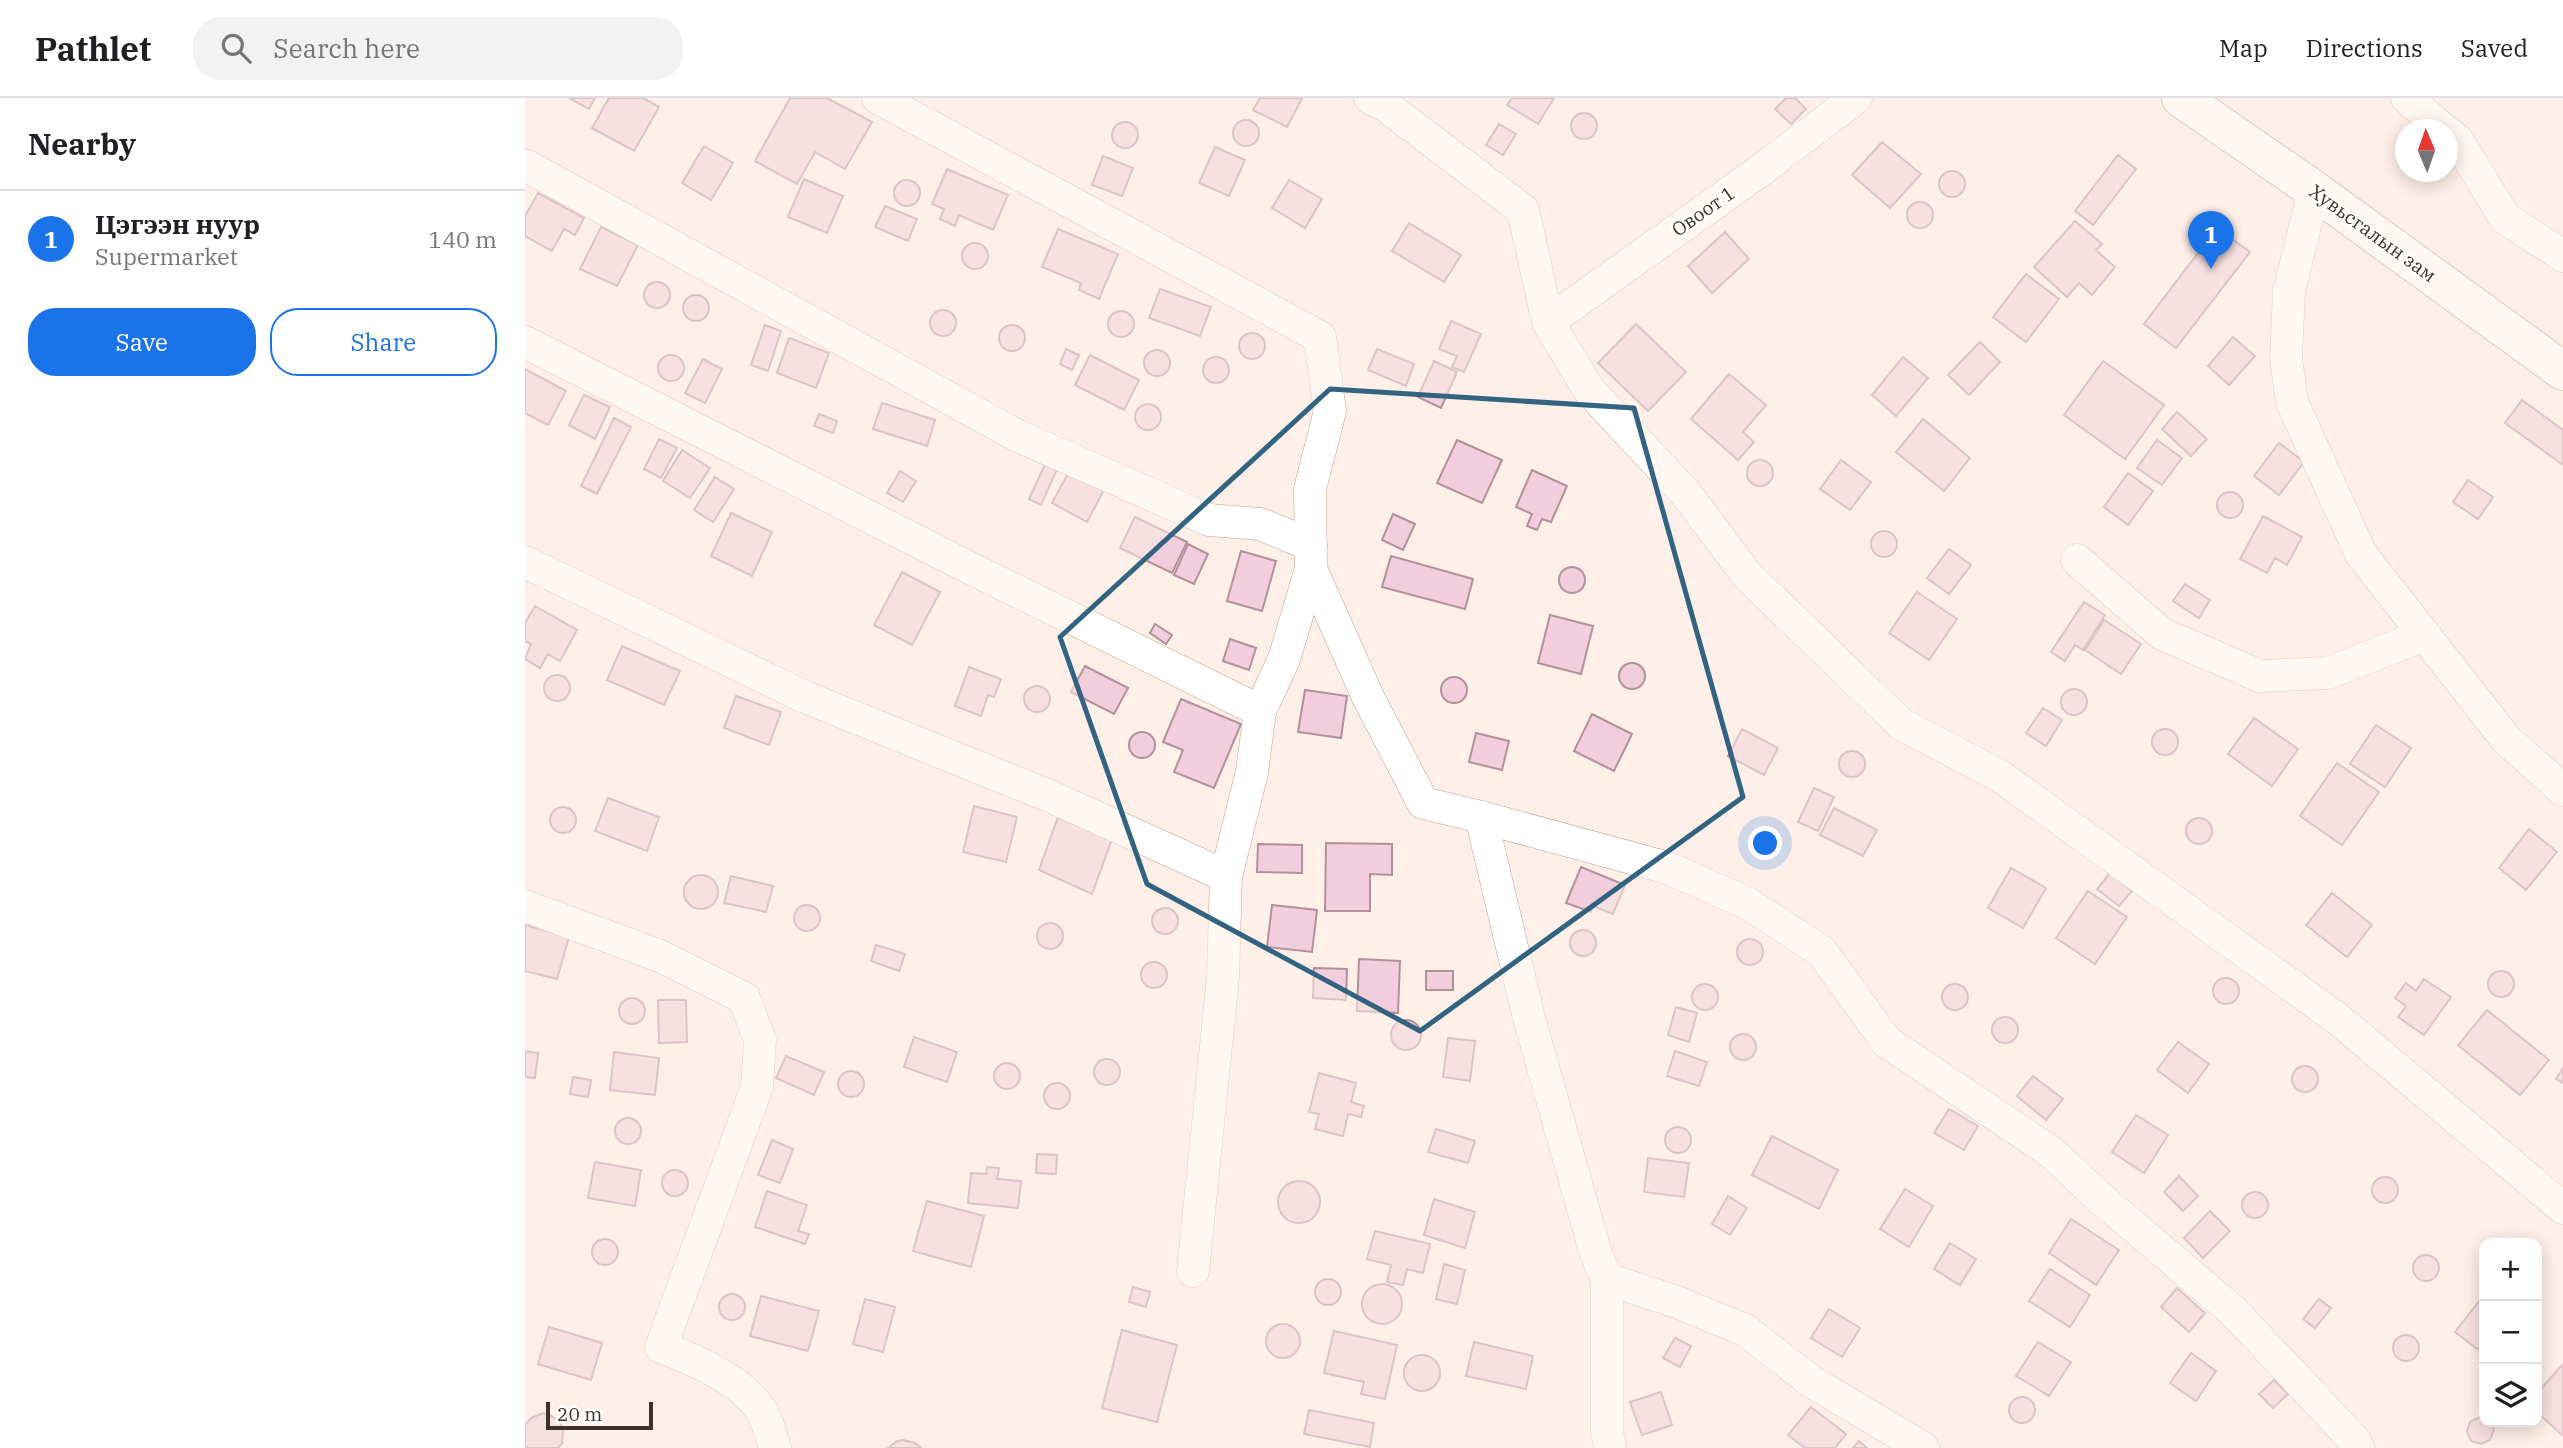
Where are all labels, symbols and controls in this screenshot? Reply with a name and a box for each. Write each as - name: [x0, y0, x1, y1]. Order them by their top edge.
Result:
- search box: [193, 17, 683, 80]
- text: Pathlet: [35, 27, 151, 70]
- icon: search: [217, 29, 255, 67]
- text: Search here: [273, 31, 420, 65]
- text: Map: [2219, 32, 2268, 64]
- text: Directions: [2306, 32, 2423, 64]
- text: Saved: [2461, 32, 2528, 64]
- north arrow: [2395, 119, 2458, 182]
- text: Nearby: [28, 124, 136, 163]
- street label: Хувьсгалын зам: [2305, 179, 2441, 287]
- street label: Овоот 1: [1667, 181, 1739, 241]
- text: Цэгээн нуур: [95, 207, 260, 241]
- pin: 1: [2188, 211, 2234, 269]
- text: 1: [44, 224, 58, 254]
- text: 140 m: [428, 224, 497, 254]
- text: Supermarket: [95, 241, 238, 271]
- button: Save: [28, 308, 256, 376]
- button: Share: [270, 308, 497, 376]
- your location: [1748, 826, 1782, 860]
- map controls: [2479, 1238, 2542, 1427]
- button: +: [2479, 1238, 2542, 1301]
- button: −: [2479, 1301, 2542, 1364]
- button: layers: [2479, 1364, 2542, 1427]
- scale bar: [546, 1399, 653, 1431]
- text: 20 m: [557, 1402, 602, 1426]

